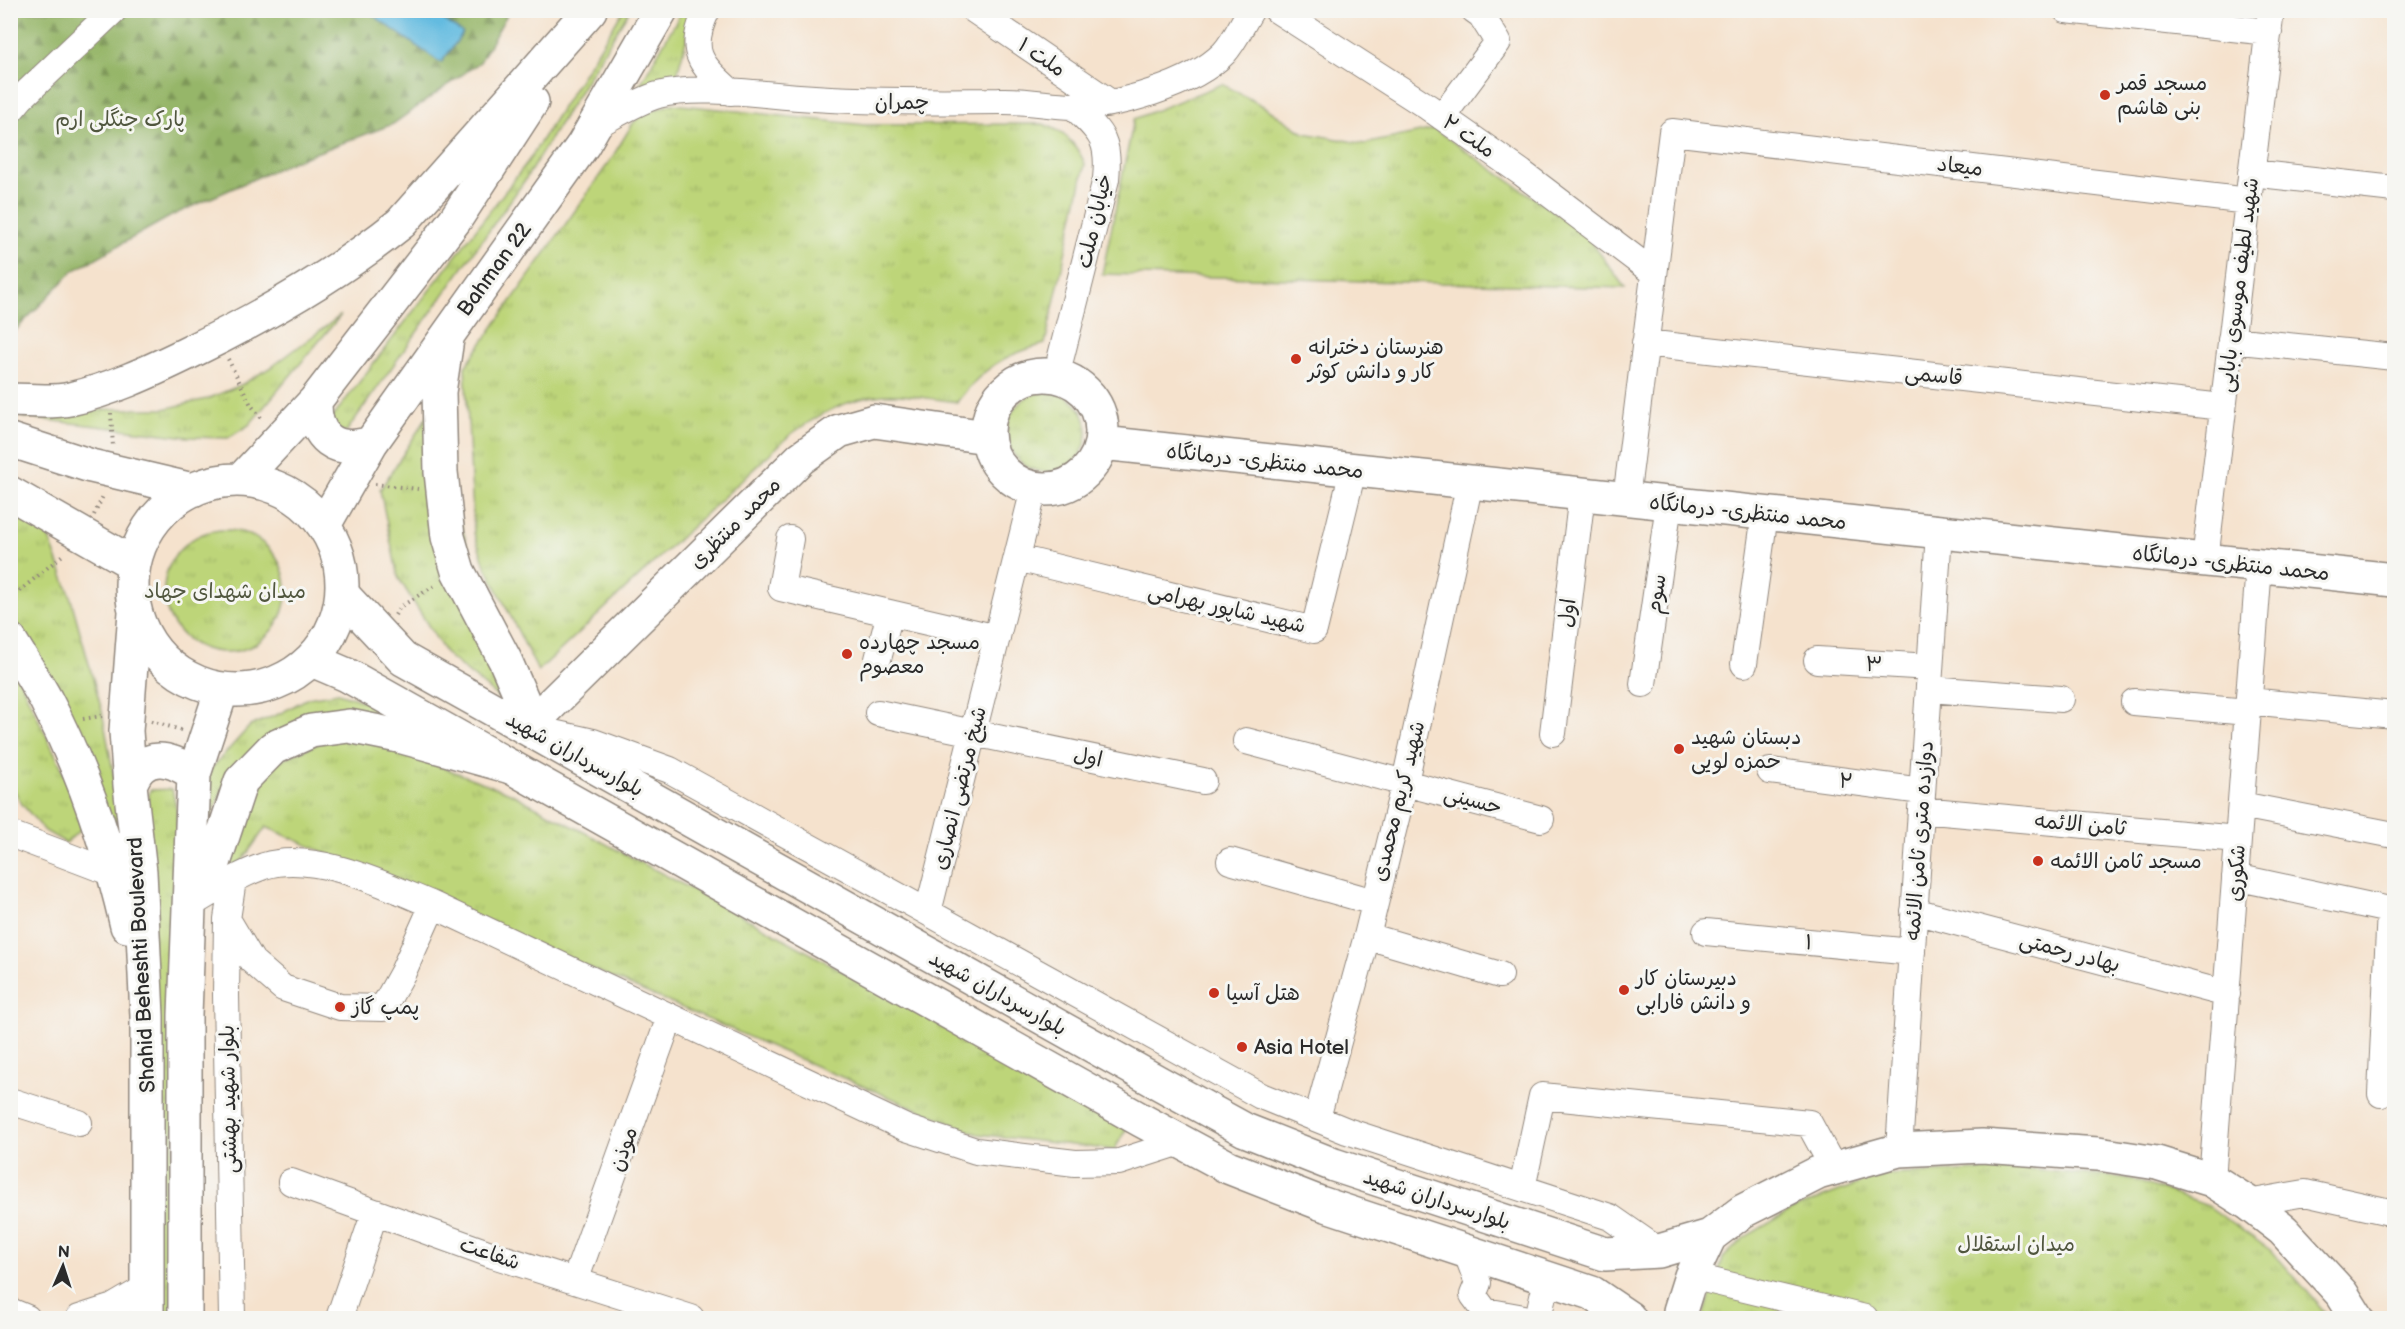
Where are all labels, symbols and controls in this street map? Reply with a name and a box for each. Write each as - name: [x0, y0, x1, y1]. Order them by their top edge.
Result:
- street label: ملت ۱: [1013, 32, 1070, 82]
- place label: مسجد قمر بنی هاشم: [2115, 71, 2207, 123]
- marker: مسجد قمر بنی هاشم: [2098, 88, 2112, 102]
- street label: چمران: [874, 90, 930, 115]
- park label: پارک جنگلی ارم: [55, 107, 185, 135]
- street label: ملت ۲: [1438, 109, 1500, 163]
- street label: میعاد: [1935, 151, 1984, 182]
- street label: خیابان ملت: [1071, 171, 1118, 271]
- street label: شهید لطیف موسوی بابایی: [2213, 176, 2265, 394]
- street label: Bahman 22: [452, 217, 537, 321]
- place label: هنرستان دخترانه کار و دانش کوثر: [1306, 335, 1444, 384]
- marker: هنرستان دخترانه کار و دانش کوثر: [1289, 352, 1303, 366]
- street label: قاسمی: [1904, 360, 1964, 392]
- street label: محمد منتظری- درمانگاه: [1165, 439, 1365, 484]
- street label: محمد منتظری: [684, 472, 786, 574]
- street label: محمد منتظری- درمانگاه: [1648, 490, 1848, 535]
- street label: محمد منتظری- درمانگاه: [2131, 541, 2331, 586]
- street label: سوم: [1641, 573, 1675, 616]
- street label: شهید شاپور بهرامی: [1145, 578, 1308, 640]
- park label: میدان شهدای جهاد: [144, 579, 306, 604]
- street label: اول: [1553, 597, 1582, 629]
- place label: مسجد چهارده معصوم: [859, 630, 980, 682]
- marker: مسجد چهارده معصوم: [840, 647, 854, 661]
- street label: ۳: [1865, 651, 1883, 678]
- street label: شیخ مرتضی انصاری: [927, 704, 993, 873]
- street label: بلوارسرداران شهید: [502, 706, 648, 803]
- street label: شهید کریم محمدی: [1366, 718, 1433, 885]
- place label: دبستان شهید حمزه لویی: [1691, 725, 1801, 775]
- street label: دوازده متری ثامن الائمه: [1900, 740, 1939, 942]
- street label: اول: [1071, 742, 1105, 773]
- marker: دبستان شهید حمزه لویی: [1672, 742, 1686, 756]
- street label: ۲: [1837, 768, 1855, 795]
- street label: حسینی: [1441, 781, 1505, 821]
- street label: ثامن الائمه: [2033, 808, 2128, 841]
- street label: Shahid Beheshti Boulevard: [122, 836, 161, 1093]
- street label: شکوری: [2222, 844, 2251, 902]
- place label: مسجد ثامن الائمه: [2050, 849, 2202, 874]
- marker: مسجد ثامن الائمه: [2031, 854, 2045, 868]
- street label: بهادر رحمتی: [2017, 927, 2123, 979]
- street label: ۱: [1804, 930, 1814, 955]
- street label: بلوارسرداران شهید: [925, 945, 1071, 1042]
- place label: دبیرستان کار و دانش فارابی: [1634, 966, 1751, 1016]
- place label: هتل آسیا: [1226, 981, 1300, 1006]
- marker: دبیرستان کار و دانش فارابی: [1617, 983, 1631, 997]
- marker: هتل آسیا: [1207, 986, 1221, 1000]
- place label: پمپ گاز: [350, 995, 419, 1020]
- marker: پمپ گاز: [333, 1000, 347, 1014]
- street label: بلوار شهید بهشتی: [215, 1024, 243, 1173]
- place label: Asia Hotel: [1254, 1035, 1349, 1060]
- marker: Asia Hotel: [1235, 1040, 1249, 1054]
- street label: موذن: [604, 1123, 643, 1175]
- street label: بلوارسرداران شهید: [1360, 1164, 1514, 1235]
- street label: شفاعت: [456, 1232, 523, 1275]
- park label: میدان استقلال: [1957, 1232, 2075, 1257]
- north arrow: [33, 1236, 93, 1296]
- text: N: [57, 1243, 70, 1262]

